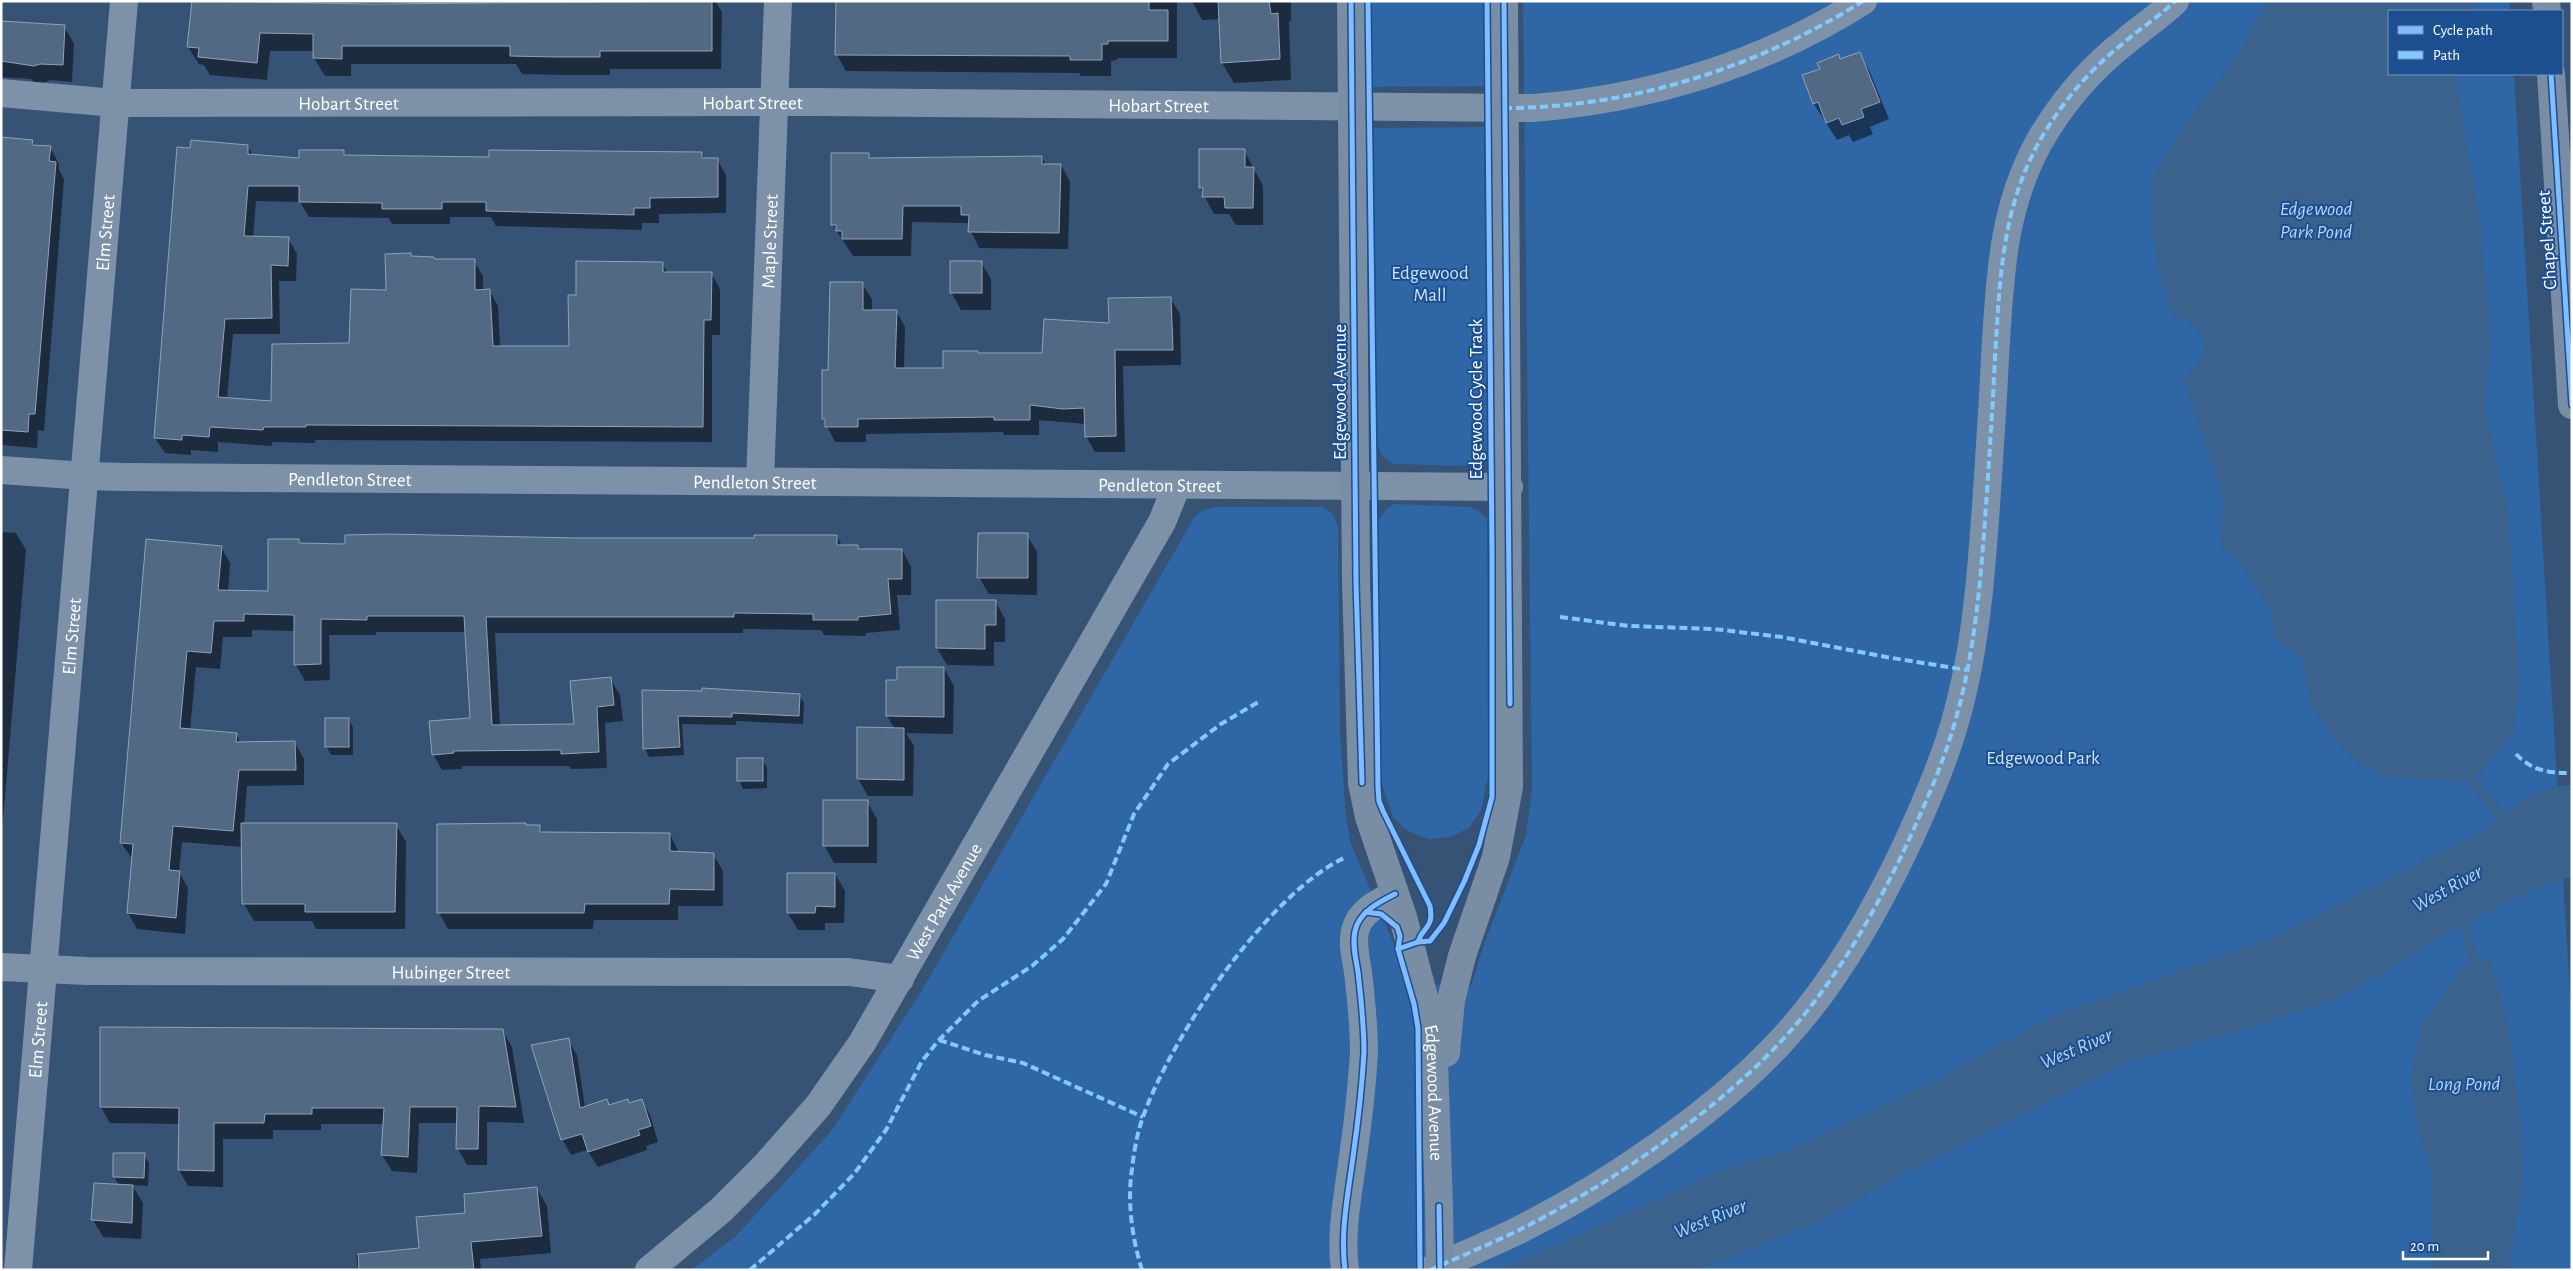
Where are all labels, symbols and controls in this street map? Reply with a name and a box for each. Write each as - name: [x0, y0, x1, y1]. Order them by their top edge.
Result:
- legend: [2388, 10, 2563, 75]
- text: Cycle path: [2433, 23, 2493, 38]
- text: Path: [2433, 48, 2460, 63]
- street label: Hobart Street: [702, 94, 803, 113]
- street label: Hobart Street: [298, 95, 399, 114]
- street label: Hobart Street: [1108, 96, 1209, 116]
- street label: Chapel Street: [2535, 190, 2560, 290]
- street label: Elm Street: [93, 194, 119, 272]
- street label: Maple Street: [759, 194, 782, 289]
- water label: Edgewood Park Pond: [2280, 199, 2352, 242]
- park label: Edgewood Mall: [1391, 264, 1469, 305]
- street label: Edgewood Cycle Track: [1467, 318, 1486, 479]
- street label: Edgewood Avenue: [1331, 324, 1350, 460]
- street label: Pendleton Street: [288, 470, 412, 490]
- street label: Pendleton Street: [693, 473, 817, 493]
- street label: Pendleton Street: [1098, 476, 1222, 496]
- street label: Elm Street: [60, 597, 85, 675]
- park label: Edgewood Park: [1986, 749, 2100, 768]
- street label: West Park Avenue: [903, 840, 986, 965]
- water label: West River: [2409, 861, 2486, 916]
- street label: Hubinger Street: [392, 963, 510, 983]
- street label: Elm Street: [26, 1001, 51, 1079]
- street label: Edgewood Avenue: [1420, 1023, 1445, 1161]
- water label: West River: [2037, 1025, 2116, 1073]
- water label: Long Pond: [2428, 1074, 2500, 1094]
- water label: West River: [1671, 1195, 1750, 1242]
- scale bar: [2403, 1228, 2488, 1260]
- text: 20 m: [2410, 1239, 2439, 1254]

